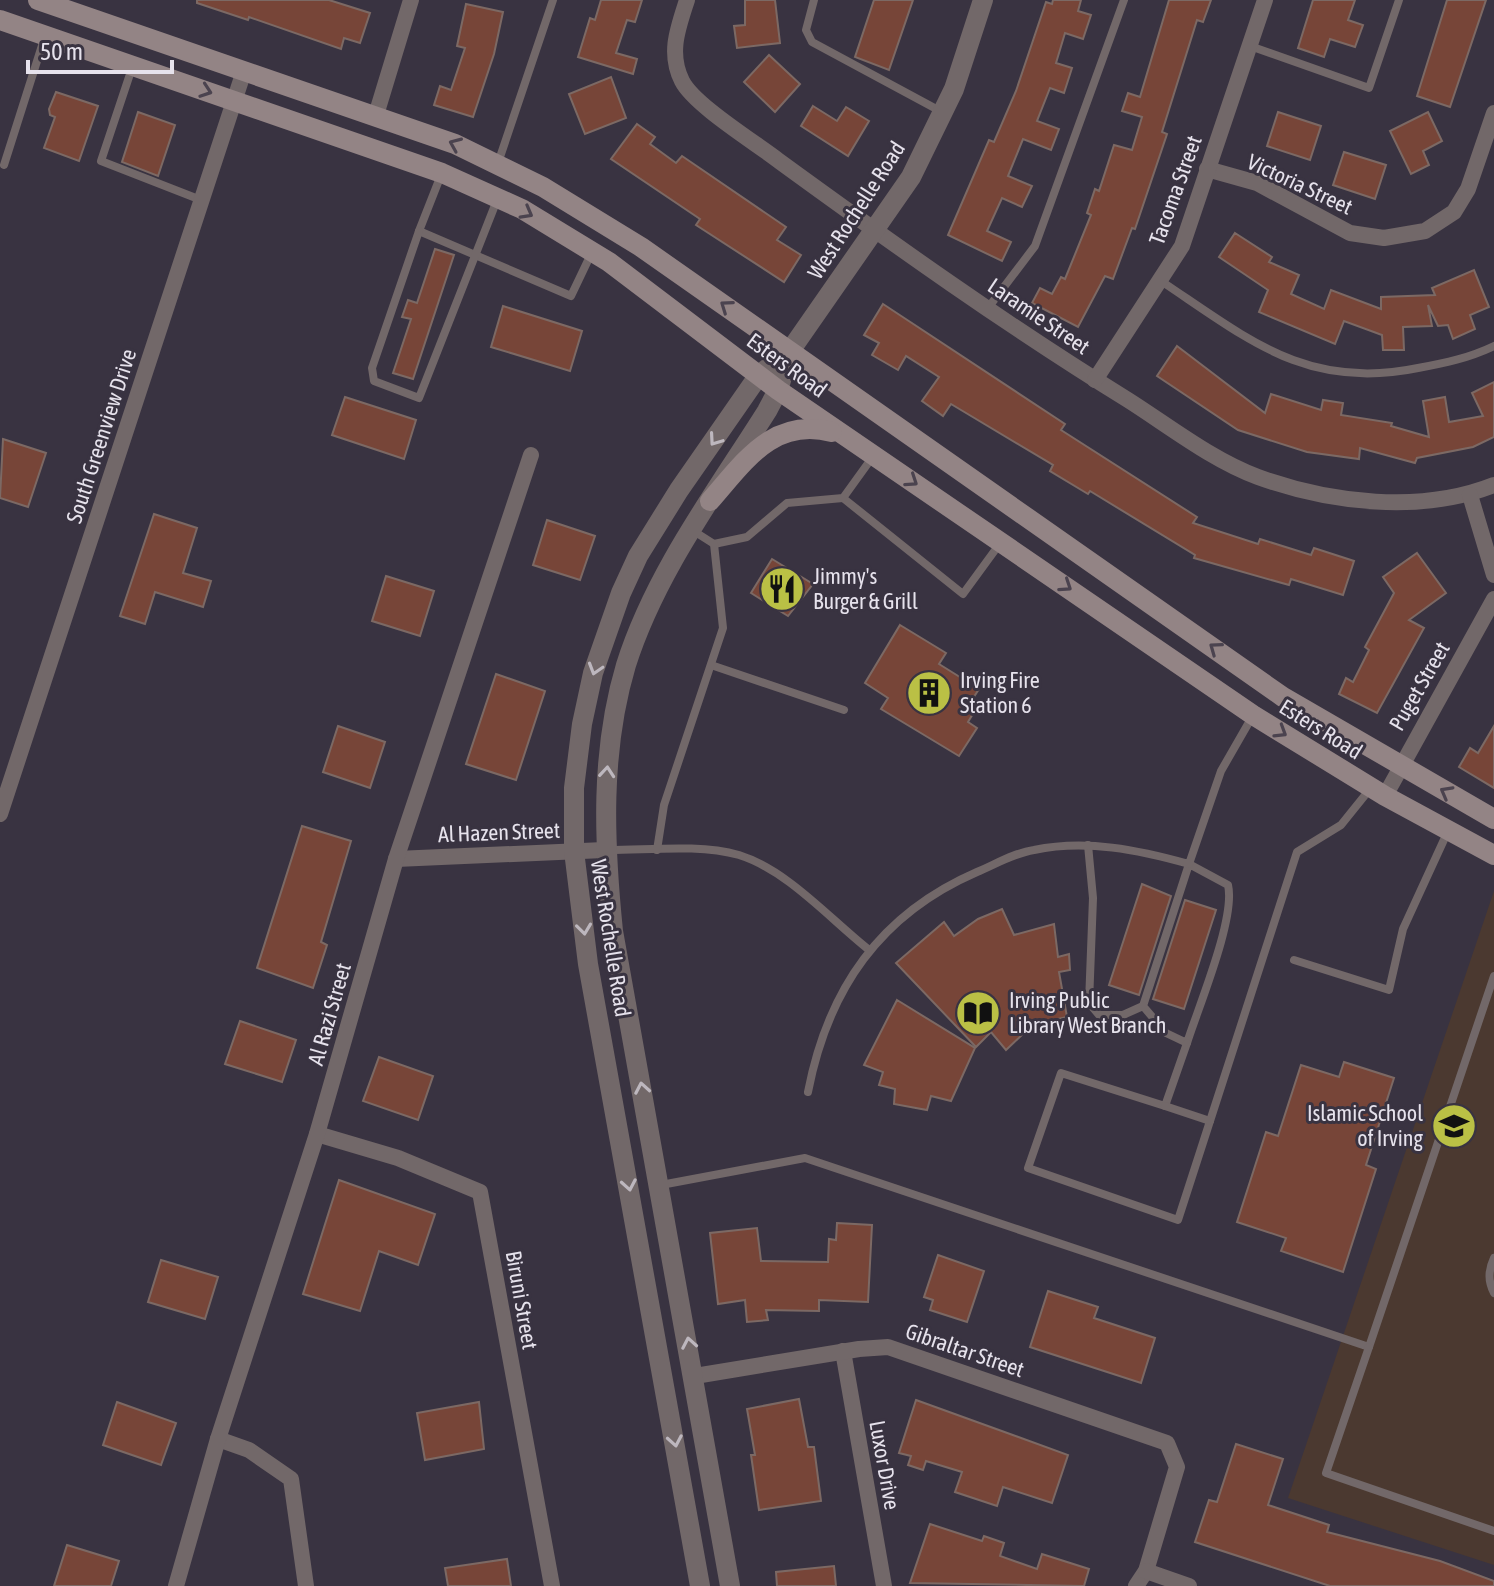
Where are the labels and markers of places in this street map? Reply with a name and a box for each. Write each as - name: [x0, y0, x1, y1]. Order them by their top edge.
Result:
- place label: Jimmy's Burger & Grill: [813, 563, 918, 614]
- restaurant icon: Jimmy's Burger & Grill: [758, 565, 806, 613]
- place label: Irving Fire Station 6: [960, 667, 1040, 718]
- building icon: Irving Fire Station 6: [905, 669, 953, 717]
- place label: Irving Public Library West Branch: [1009, 987, 1166, 1038]
- library icon: Irving Public Library West Branch: [954, 989, 1002, 1037]
- place label: Islamic School of Irving: [1307, 1100, 1424, 1151]
- school or university icon: Islamic School of Irving: [1430, 1102, 1478, 1150]

